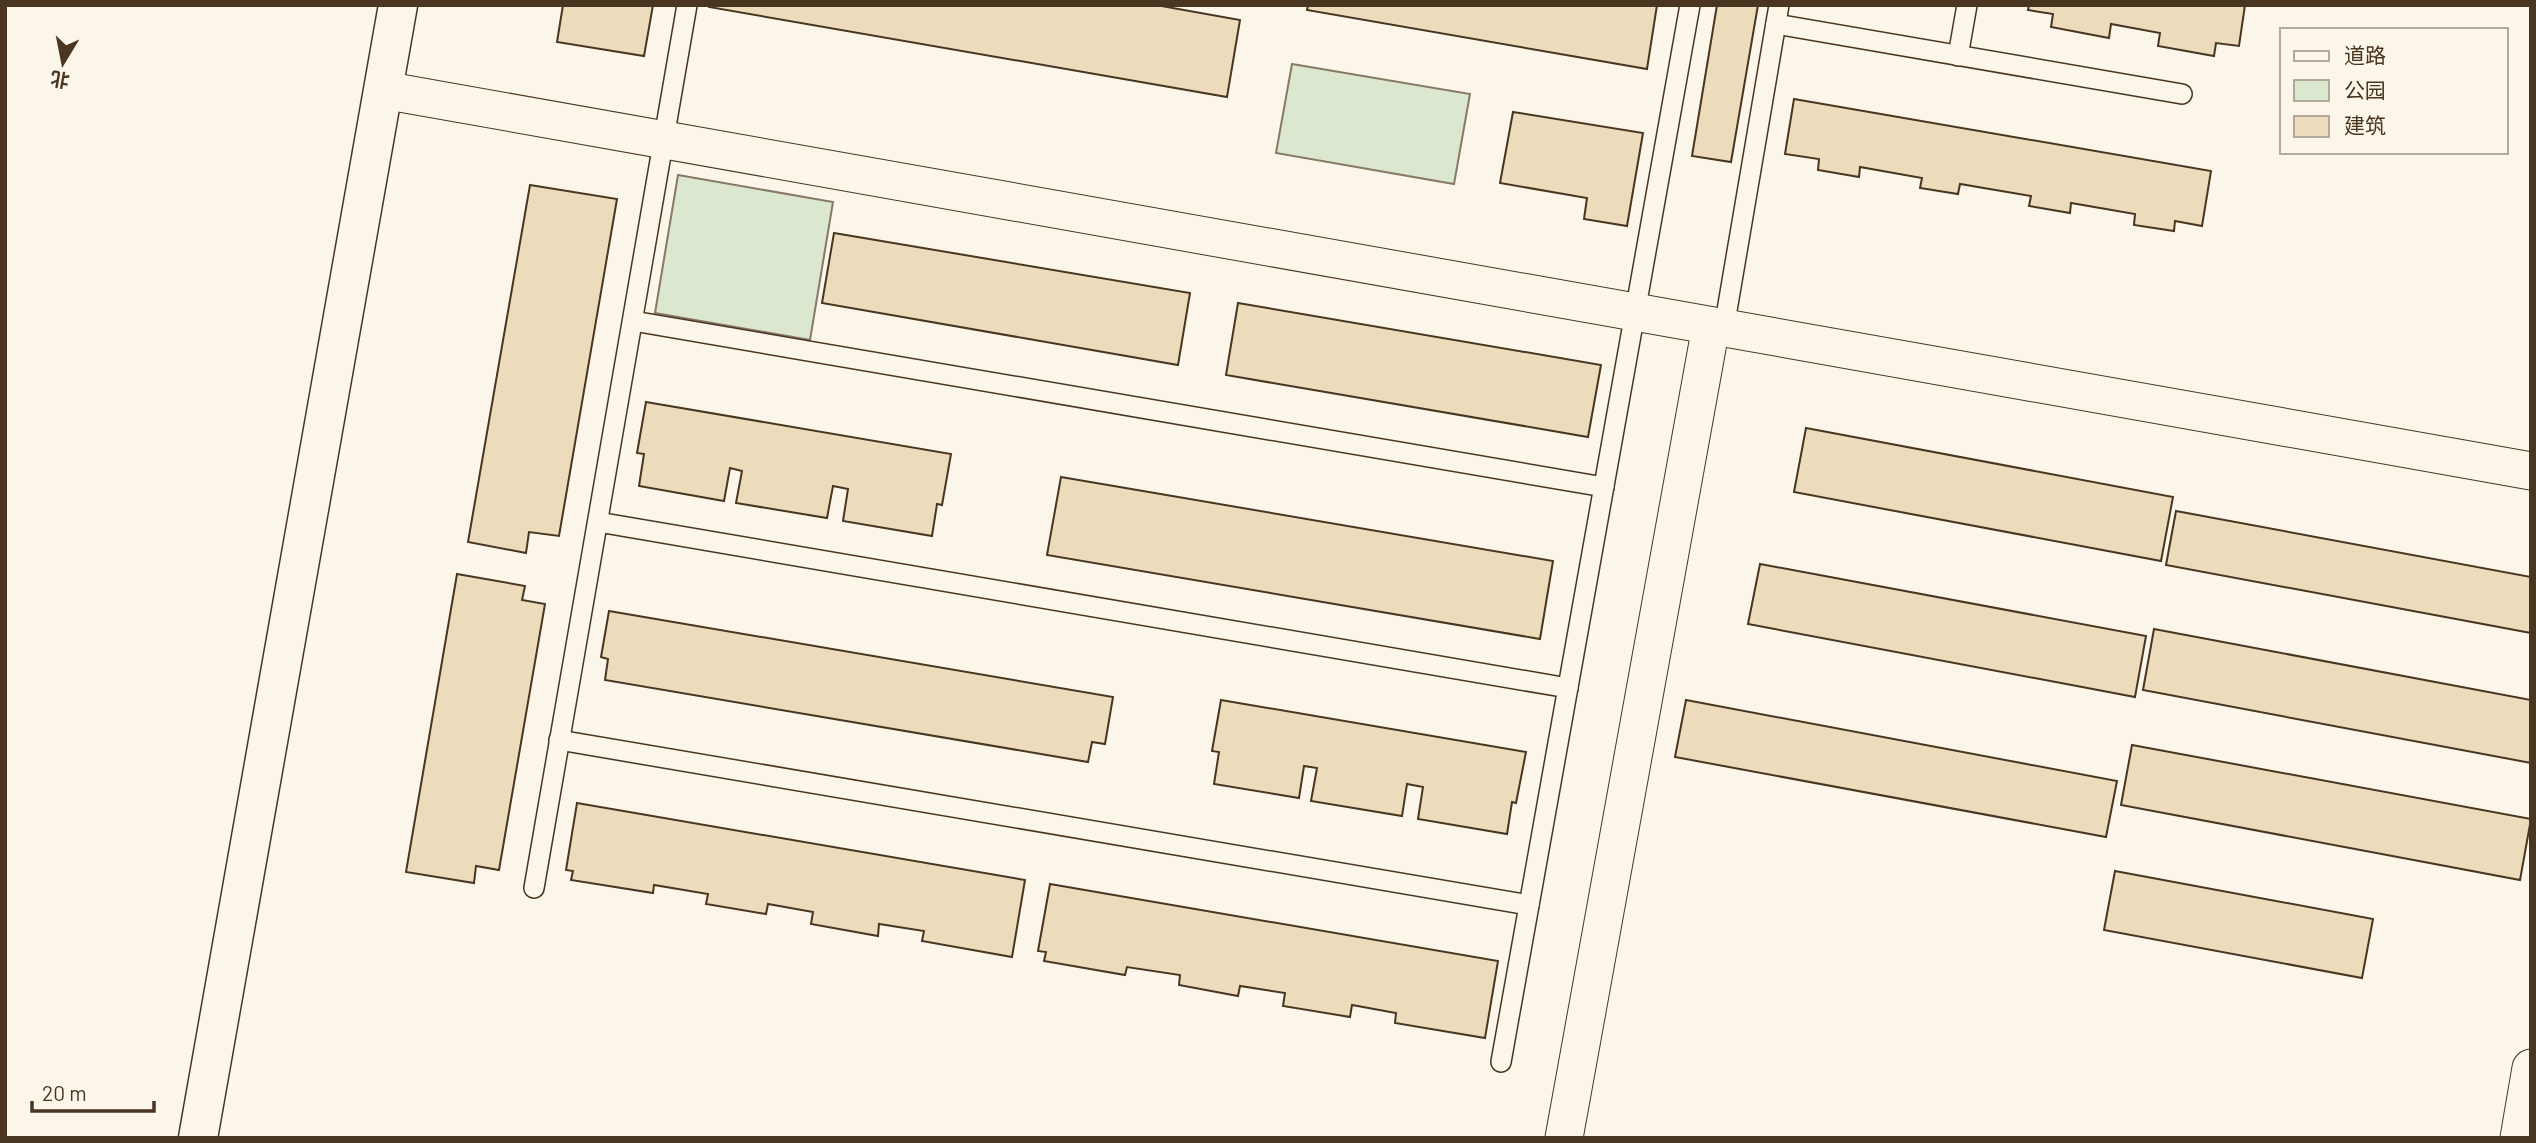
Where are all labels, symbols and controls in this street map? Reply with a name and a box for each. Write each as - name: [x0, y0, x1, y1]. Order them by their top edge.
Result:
- north arrow: [28, 28, 98, 98]
- legend: [2280, 28, 2508, 154]
- text: 道路: [2344, 42, 2386, 67]
- text: 北: [49, 67, 71, 93]
- text: 公园: [2344, 77, 2386, 102]
- text: 建筑: [2344, 112, 2386, 137]
- scale bar: [32, 1070, 154, 1114]
- text: 20 m: [42, 1080, 87, 1105]

